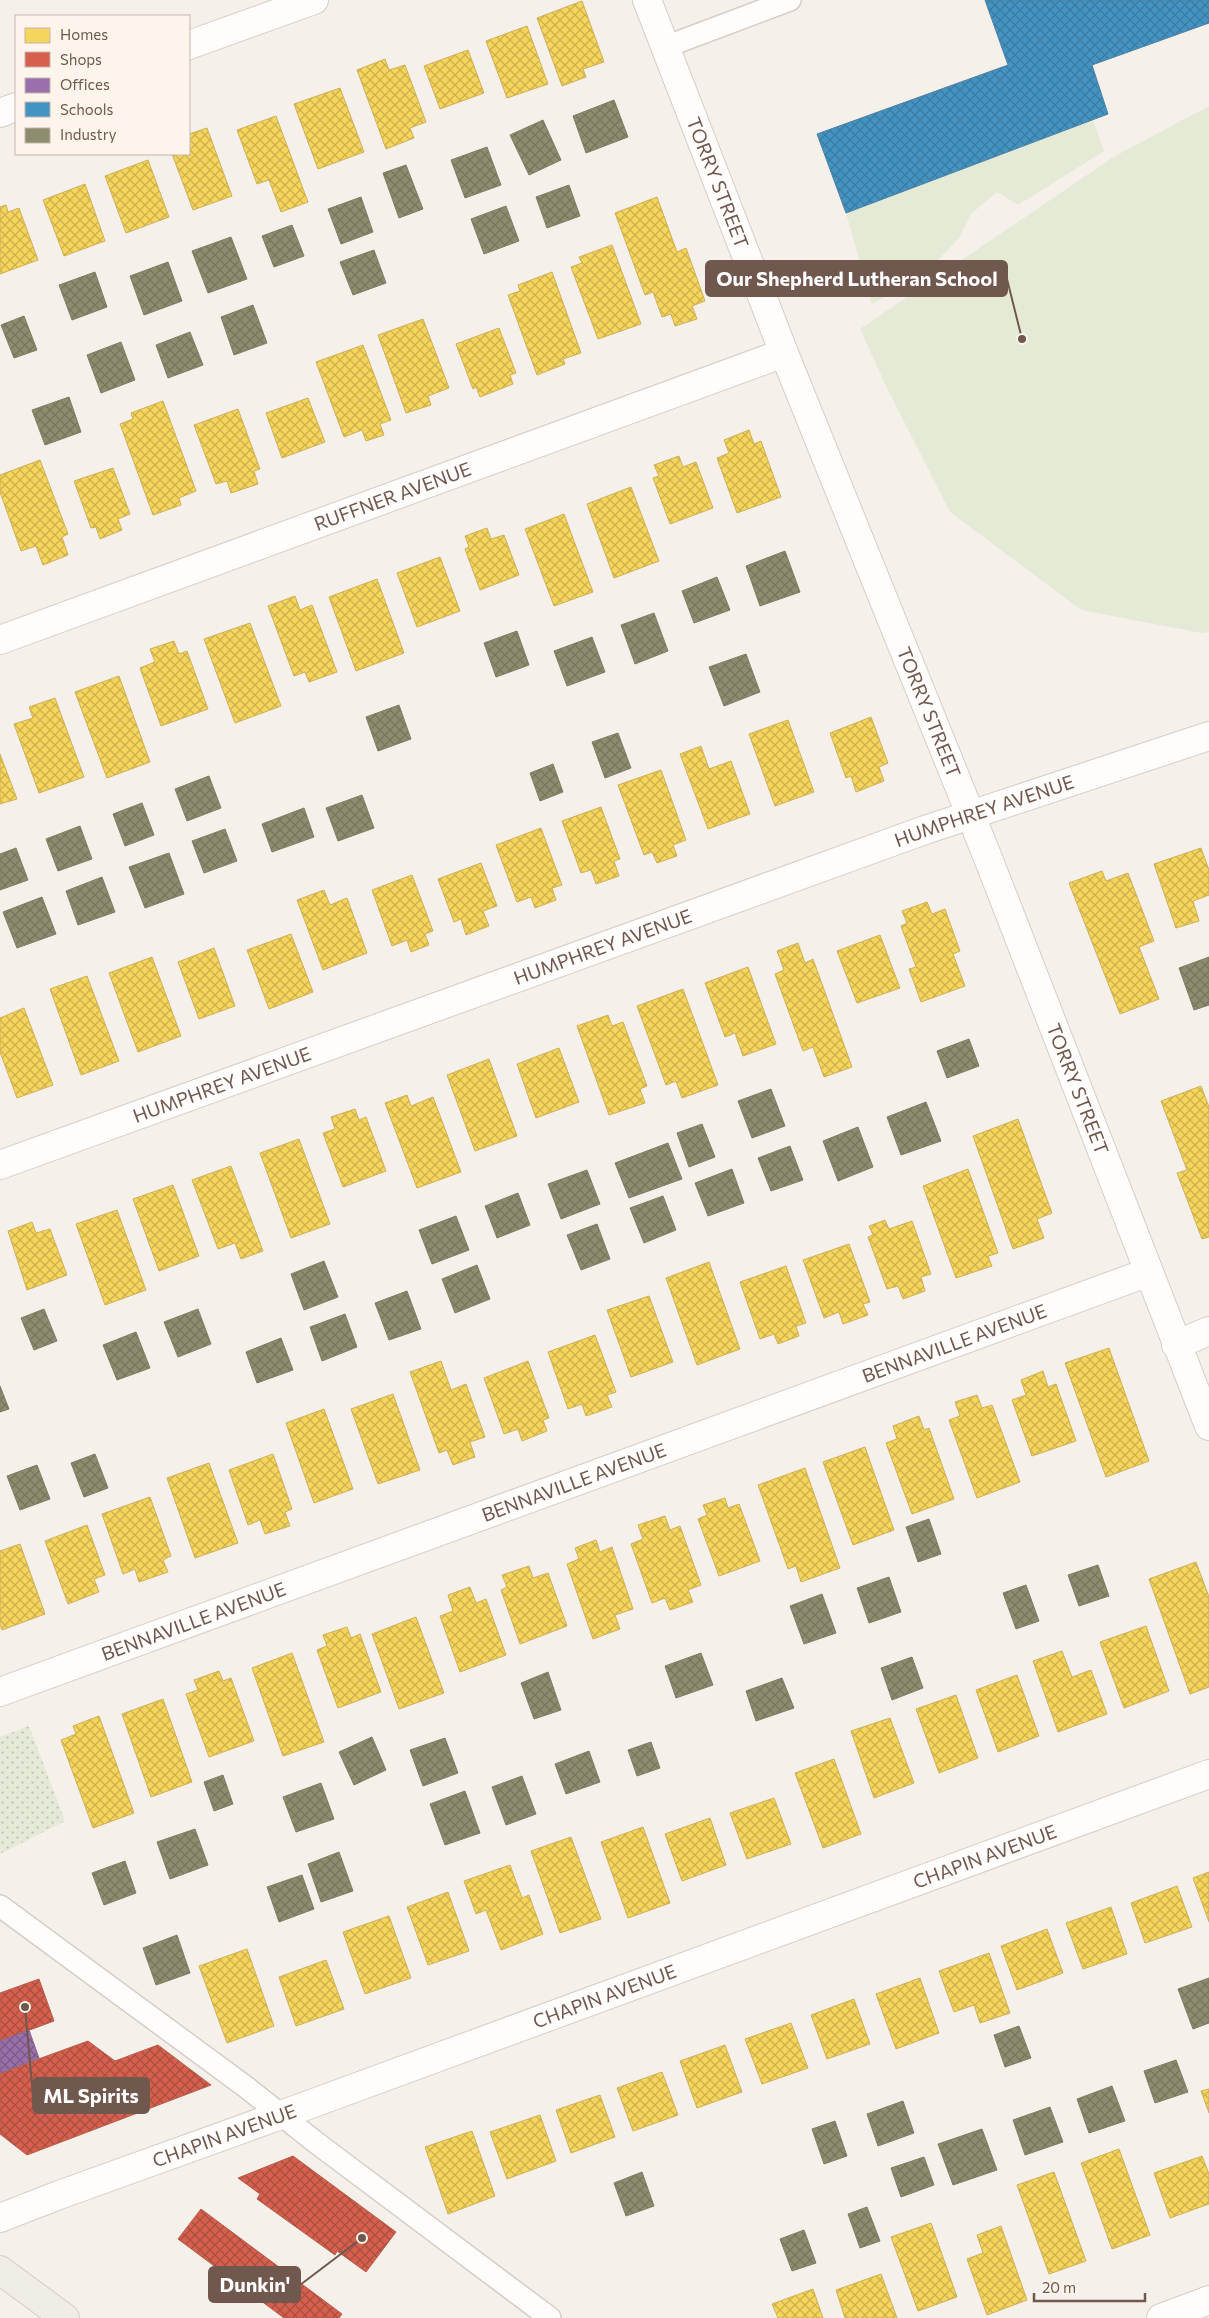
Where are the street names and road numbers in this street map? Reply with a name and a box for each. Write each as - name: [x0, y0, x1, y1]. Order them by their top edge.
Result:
- street label: TORRY STREET: [683, 114, 754, 251]
- street label: RUFFNER AVENUE: [311, 457, 474, 535]
- street label: TORRY STREET: [893, 643, 966, 781]
- street label: HUMPHREY AVENUE: [891, 770, 1077, 851]
- street label: HUMPHREY AVENUE: [510, 903, 695, 989]
- street label: TORRY STREET: [1042, 1020, 1114, 1157]
- street label: HUMPHREY AVENUE: [129, 1041, 314, 1127]
- street label: BENNAVILLE AVENUE: [859, 1299, 1049, 1387]
- street label: BENNAVILLE AVENUE: [478, 1438, 669, 1526]
- street label: BENNAVILLE AVENUE: [98, 1577, 289, 1665]
- street label: CHAPIN AVENUE: [910, 1819, 1059, 1893]
- street label: CHAPIN AVENUE: [529, 1959, 679, 2033]
- street label: CHAPIN AVENUE: [149, 2098, 299, 2171]

